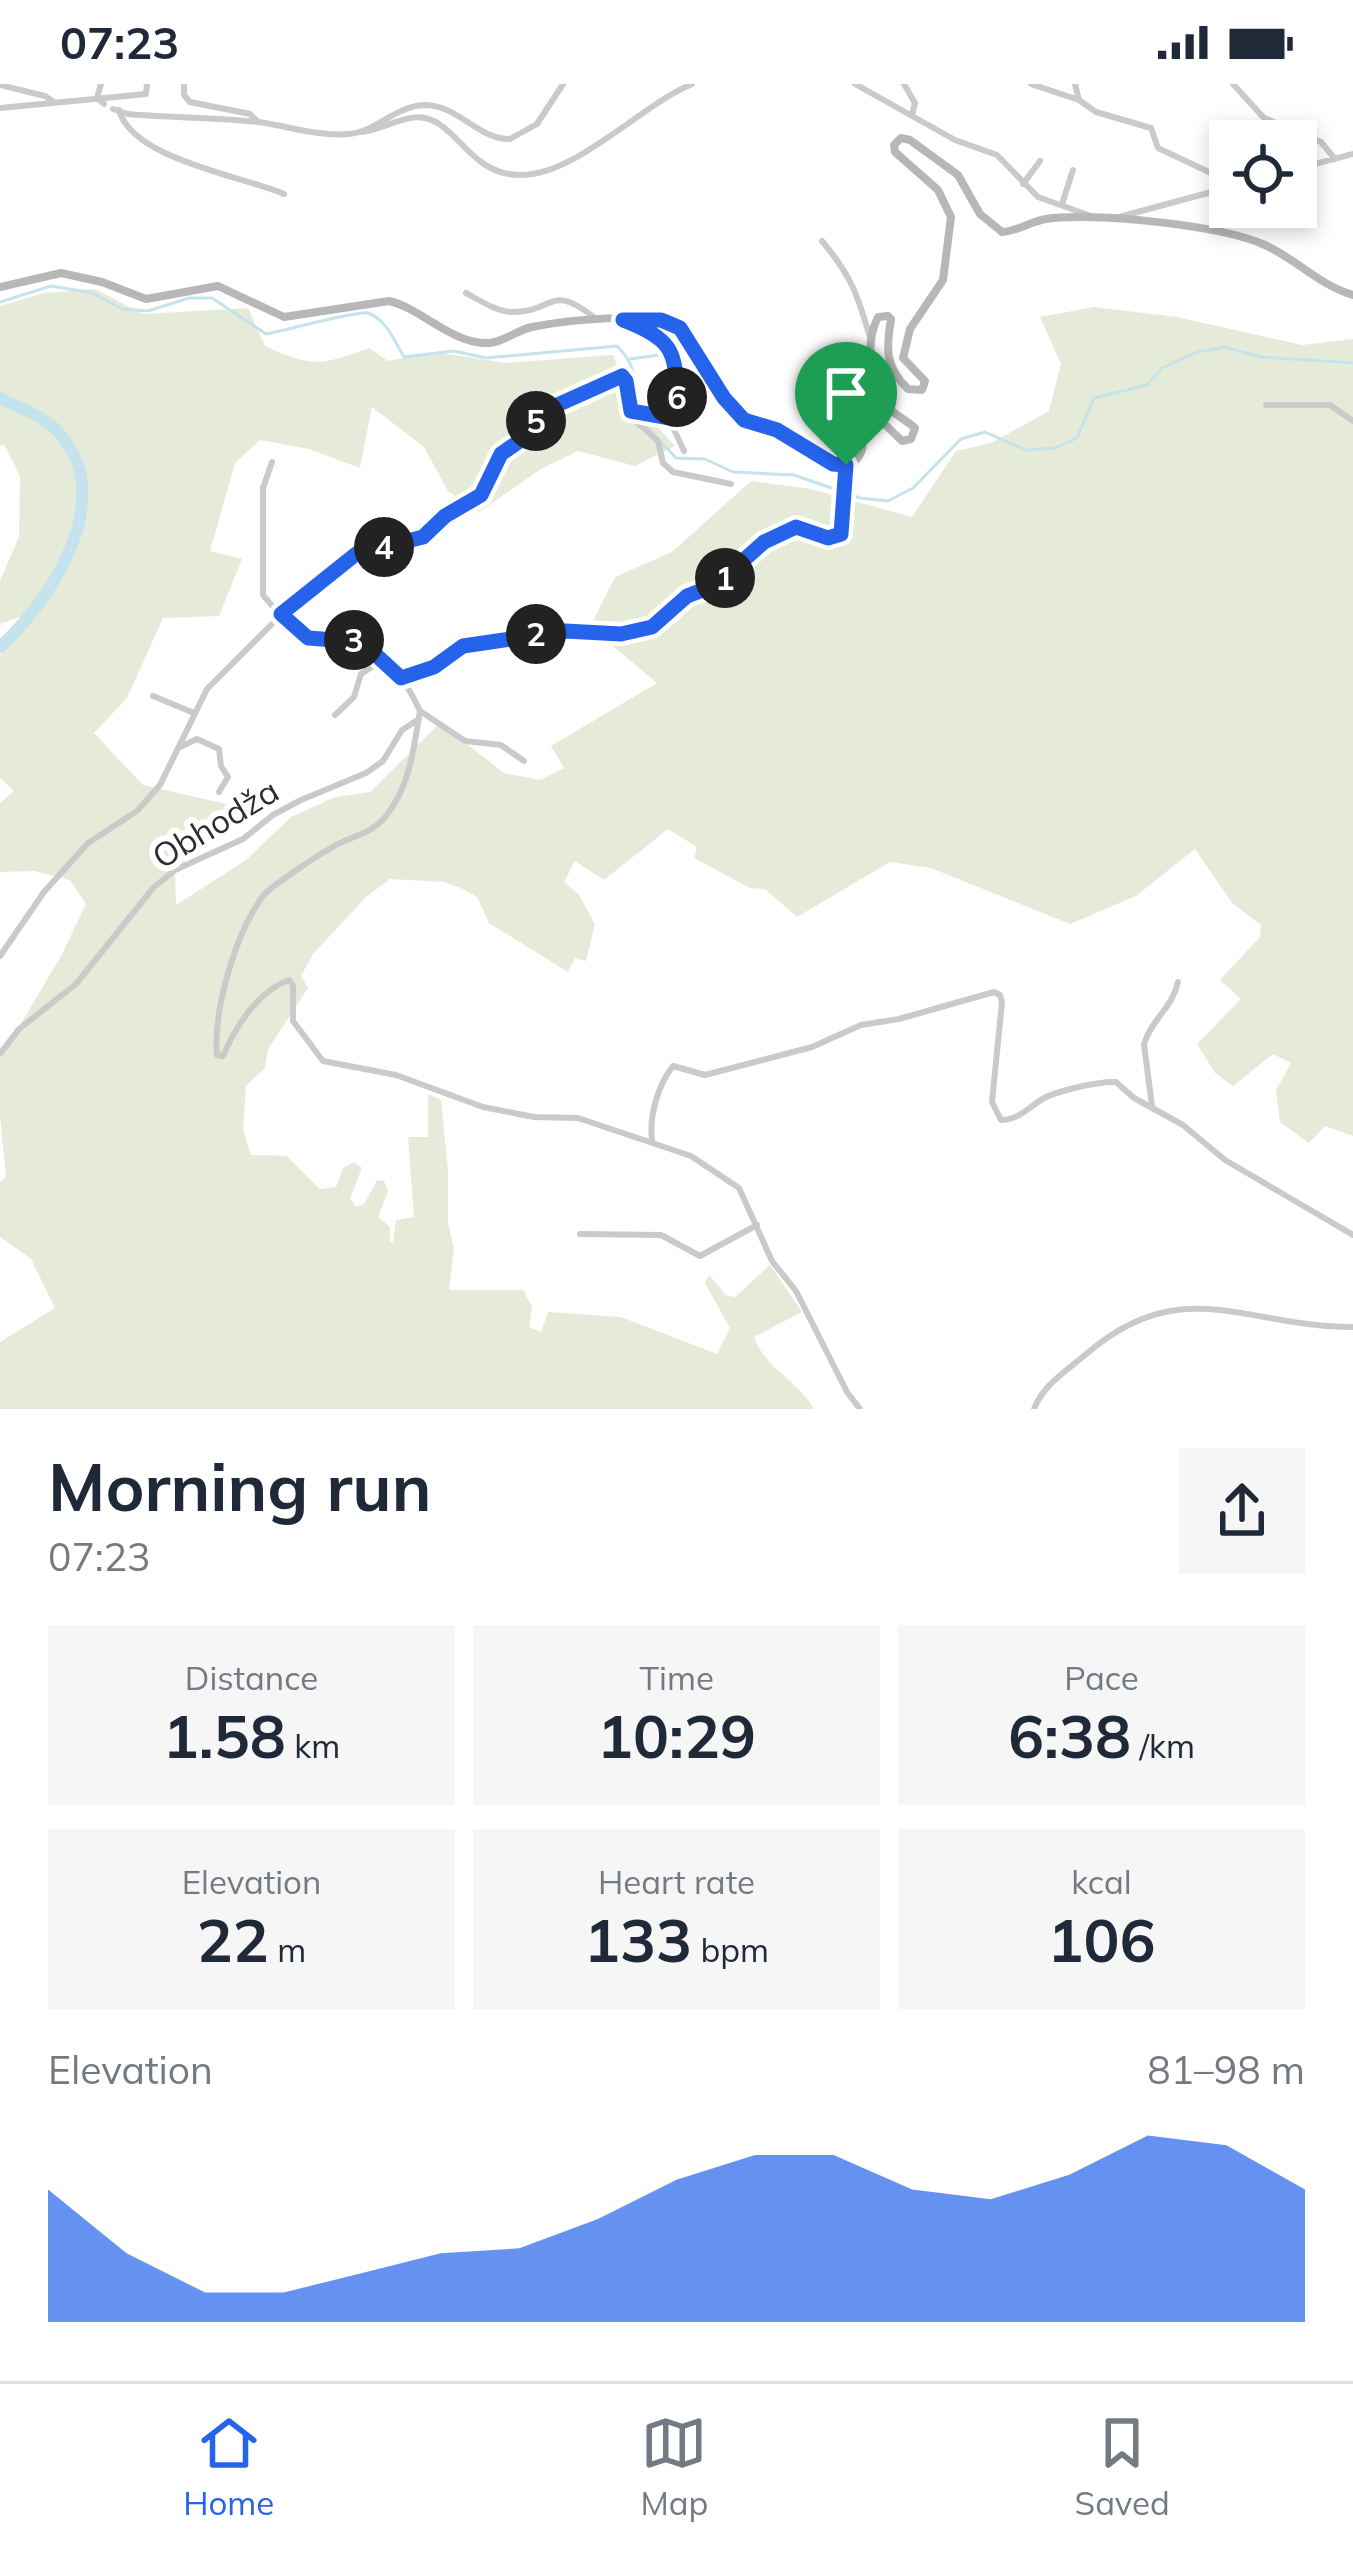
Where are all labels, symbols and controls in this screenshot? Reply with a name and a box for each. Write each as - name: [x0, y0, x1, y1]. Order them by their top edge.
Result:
- text: 07:23: [60, 14, 179, 70]
- map controls: [1209, 120, 1317, 228]
- button: locate: [1209, 120, 1317, 228]
- pin: [795, 342, 897, 465]
- icon: arrive: [813, 360, 879, 426]
- pin: 6: [647, 367, 707, 427]
- text: 6: [667, 376, 687, 417]
- pin: 5: [506, 391, 566, 451]
- text: 5: [526, 400, 546, 441]
- pin: 4: [354, 517, 414, 577]
- text: 4: [374, 526, 394, 567]
- pin: 1: [695, 548, 755, 608]
- text: 1: [715, 557, 735, 598]
- pin: 2: [506, 604, 566, 664]
- pin: 3: [324, 610, 384, 670]
- text: 2: [526, 613, 546, 654]
- text: 3: [344, 619, 364, 660]
- street label: Obhodža: [144, 769, 286, 877]
- text: Morning run: [48, 1445, 431, 1528]
- button: share: [1179, 1448, 1305, 1574]
- text: 07:23: [48, 1532, 151, 1581]
- text: Distance: [185, 1657, 318, 1698]
- text: Time: [639, 1657, 714, 1698]
- text: Pace: [1064, 1657, 1139, 1698]
- text: 1.58: [163, 1698, 286, 1773]
- text: 10:29: [597, 1698, 756, 1773]
- text: 6:38: [1008, 1698, 1131, 1773]
- text: km: [286, 1725, 340, 1766]
- text: /km: [1131, 1725, 1195, 1766]
- text: Elevation: [182, 1861, 321, 1902]
- text: Heart rate: [598, 1861, 755, 1902]
- text: kcal: [1071, 1861, 1132, 1902]
- text: 22: [197, 1902, 269, 1977]
- text: 133: [584, 1902, 692, 1977]
- text: 106: [1048, 1902, 1156, 1977]
- text: m: [269, 1929, 306, 1970]
- text: bpm: [692, 1929, 769, 1970]
- text: Elevation: [48, 2045, 213, 2094]
- text: 81–98 m: [1147, 2045, 1305, 2094]
- tab: Home: [183, 2410, 274, 2523]
- tab: Map: [640, 2410, 708, 2523]
- tab: Saved: [1075, 2410, 1170, 2523]

